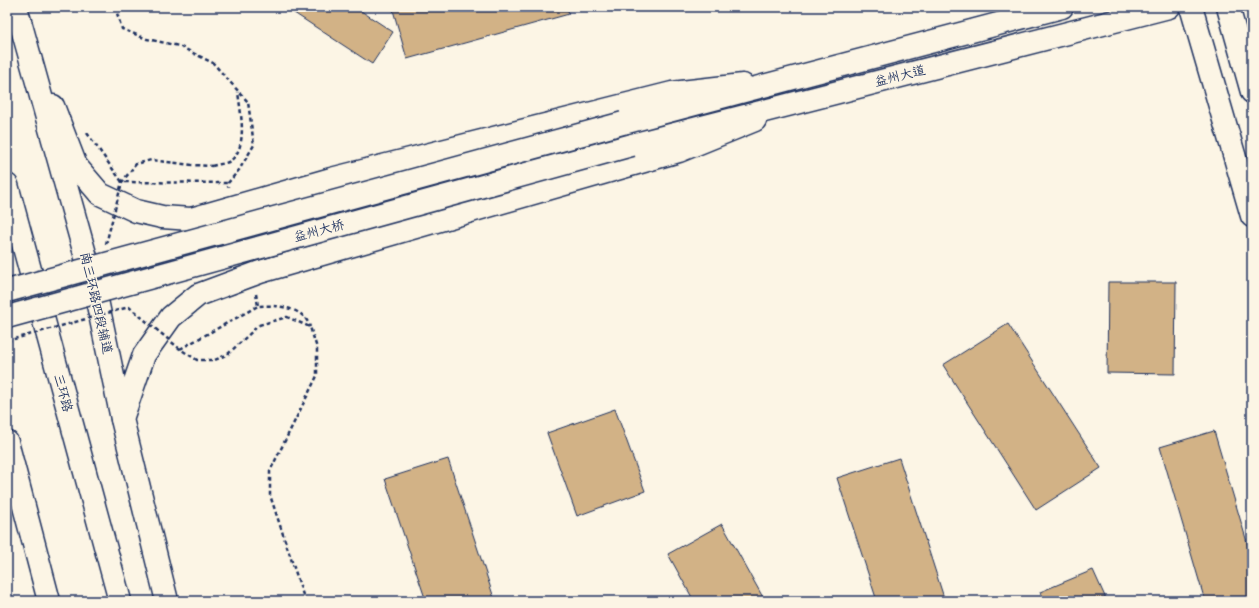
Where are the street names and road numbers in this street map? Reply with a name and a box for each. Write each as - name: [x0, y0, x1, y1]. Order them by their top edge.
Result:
- street label: 益州大道: [873, 61, 927, 91]
- street label: 益州大桥: [292, 216, 346, 246]
- street label: 南三环路四段辅道: [76, 250, 116, 356]
- street label: 三环路: [49, 372, 77, 414]

